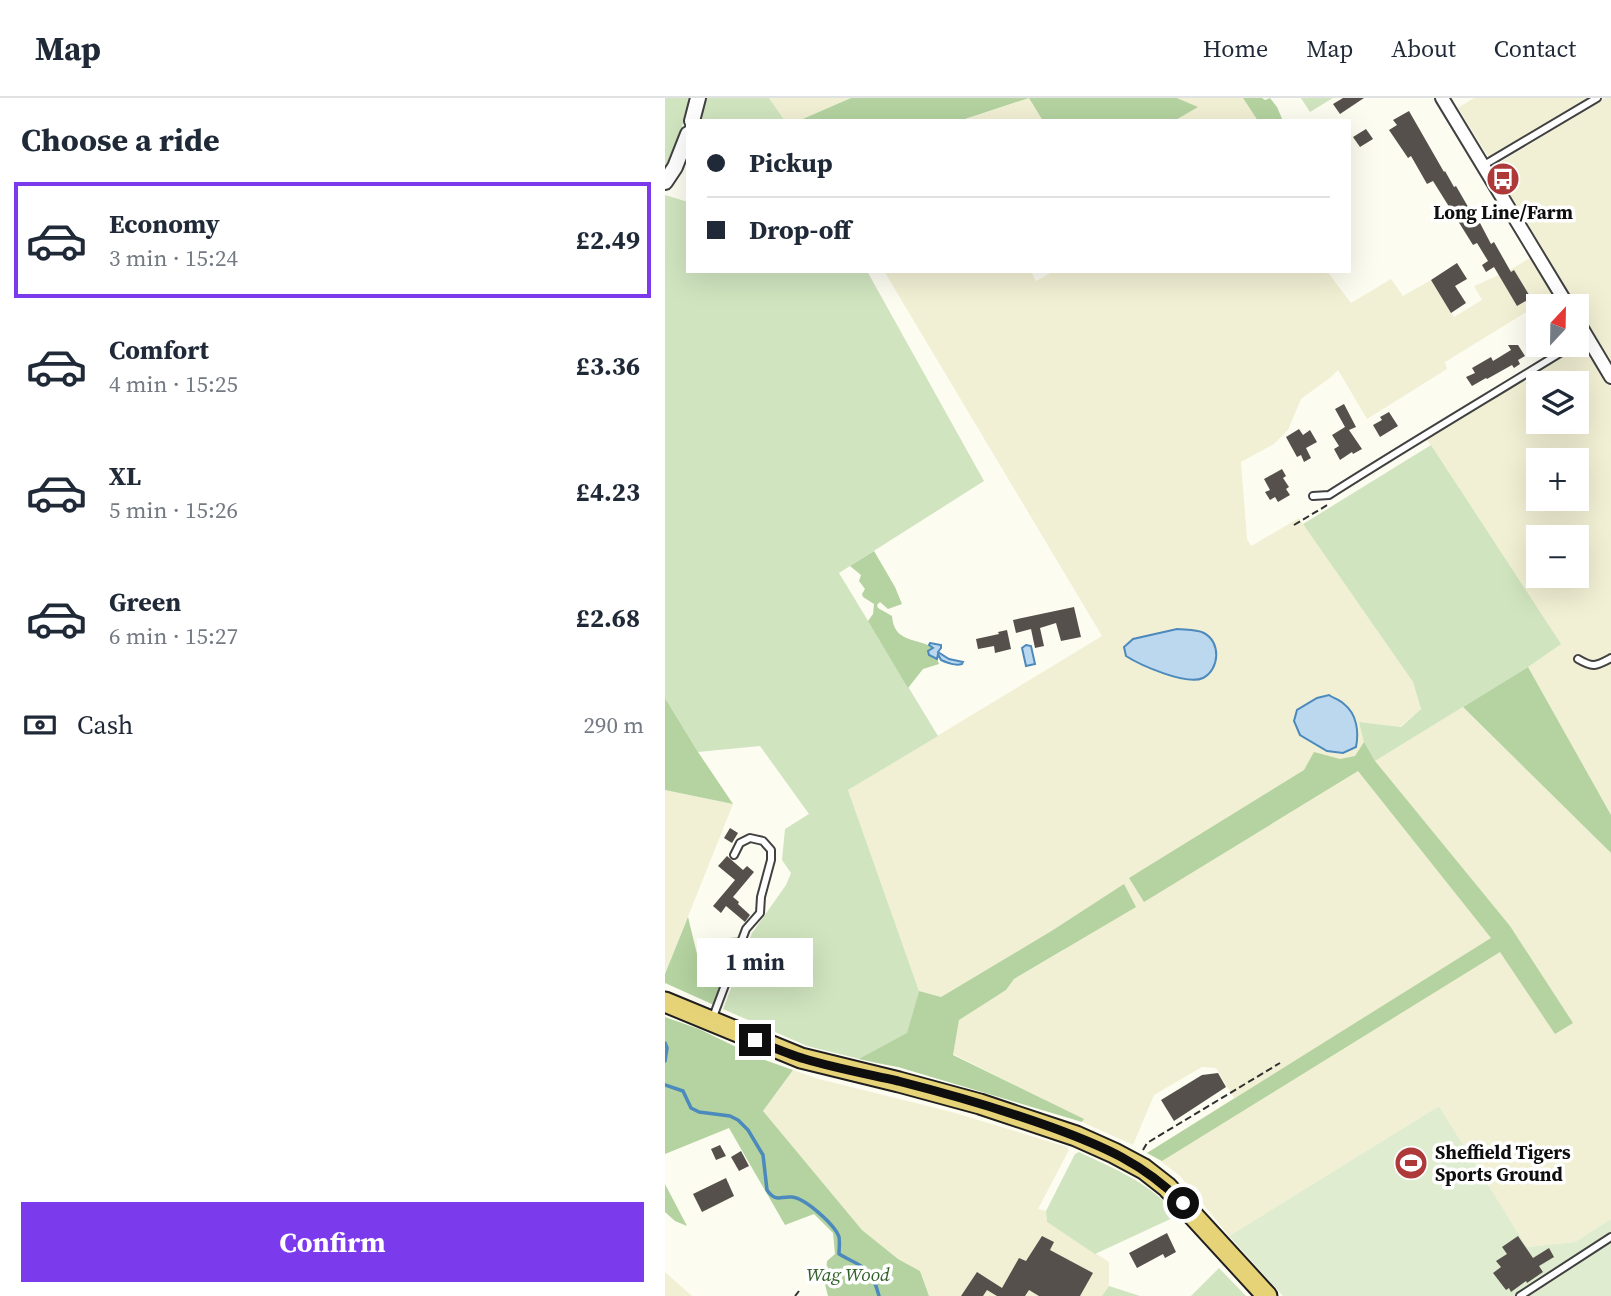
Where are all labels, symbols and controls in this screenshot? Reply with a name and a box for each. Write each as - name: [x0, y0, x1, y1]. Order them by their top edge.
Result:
- text: Map: [35, 26, 101, 71]
- text: Home: [1203, 32, 1268, 65]
- text: Map: [1306, 32, 1353, 65]
- text: About: [1391, 32, 1456, 65]
- text: Contact: [1494, 32, 1576, 65]
- text: Choose a ride: [21, 118, 220, 162]
- text: Pickup: [749, 145, 833, 181]
- bus stop icon: Long Line/Farm: [1484, 160, 1522, 198]
- place label: Long Line/Farm: [1433, 199, 1573, 225]
- text: Economy: [109, 206, 220, 242]
- icon: car: [25, 209, 88, 272]
- text: Drop-off: [749, 212, 851, 248]
- text: £2.49: [576, 222, 640, 258]
- text: 3 min · 15:24: [109, 242, 238, 274]
- north arrow: [1526, 294, 1589, 357]
- map controls: [1526, 294, 1589, 588]
- text: Comfort: [109, 332, 209, 368]
- icon: car: [25, 335, 88, 398]
- text: £3.36: [576, 348, 640, 384]
- text: 4 min · 15:25: [109, 368, 238, 400]
- button: layers: [1526, 371, 1589, 434]
- button: +: [1526, 448, 1589, 511]
- text: XL: [109, 458, 141, 494]
- icon: car: [25, 461, 88, 524]
- text: £4.23: [576, 474, 640, 510]
- text: 5 min · 15:26: [109, 494, 238, 526]
- button: −: [1526, 525, 1589, 588]
- text: Green: [109, 584, 181, 620]
- icon: car: [25, 587, 88, 650]
- text: £2.68: [576, 600, 640, 636]
- text: 6 min · 15:27: [109, 620, 238, 652]
- icon: cash: [21, 706, 59, 744]
- text: Cash: [77, 707, 133, 743]
- text: 290 m: [583, 709, 644, 741]
- callout: 1 min: [697, 939, 813, 988]
- text: 1 min: [725, 946, 785, 978]
- route end: [739, 1024, 771, 1056]
- place label: Sheffield Tigers Sports Ground: [1435, 1139, 1571, 1187]
- sports icon: Sheffield Tigers Sports Ground: [1392, 1144, 1430, 1182]
- route start: [1167, 1187, 1199, 1219]
- button: Confirm: [21, 1202, 644, 1282]
- park label: Wag Wood: [806, 1261, 890, 1287]

